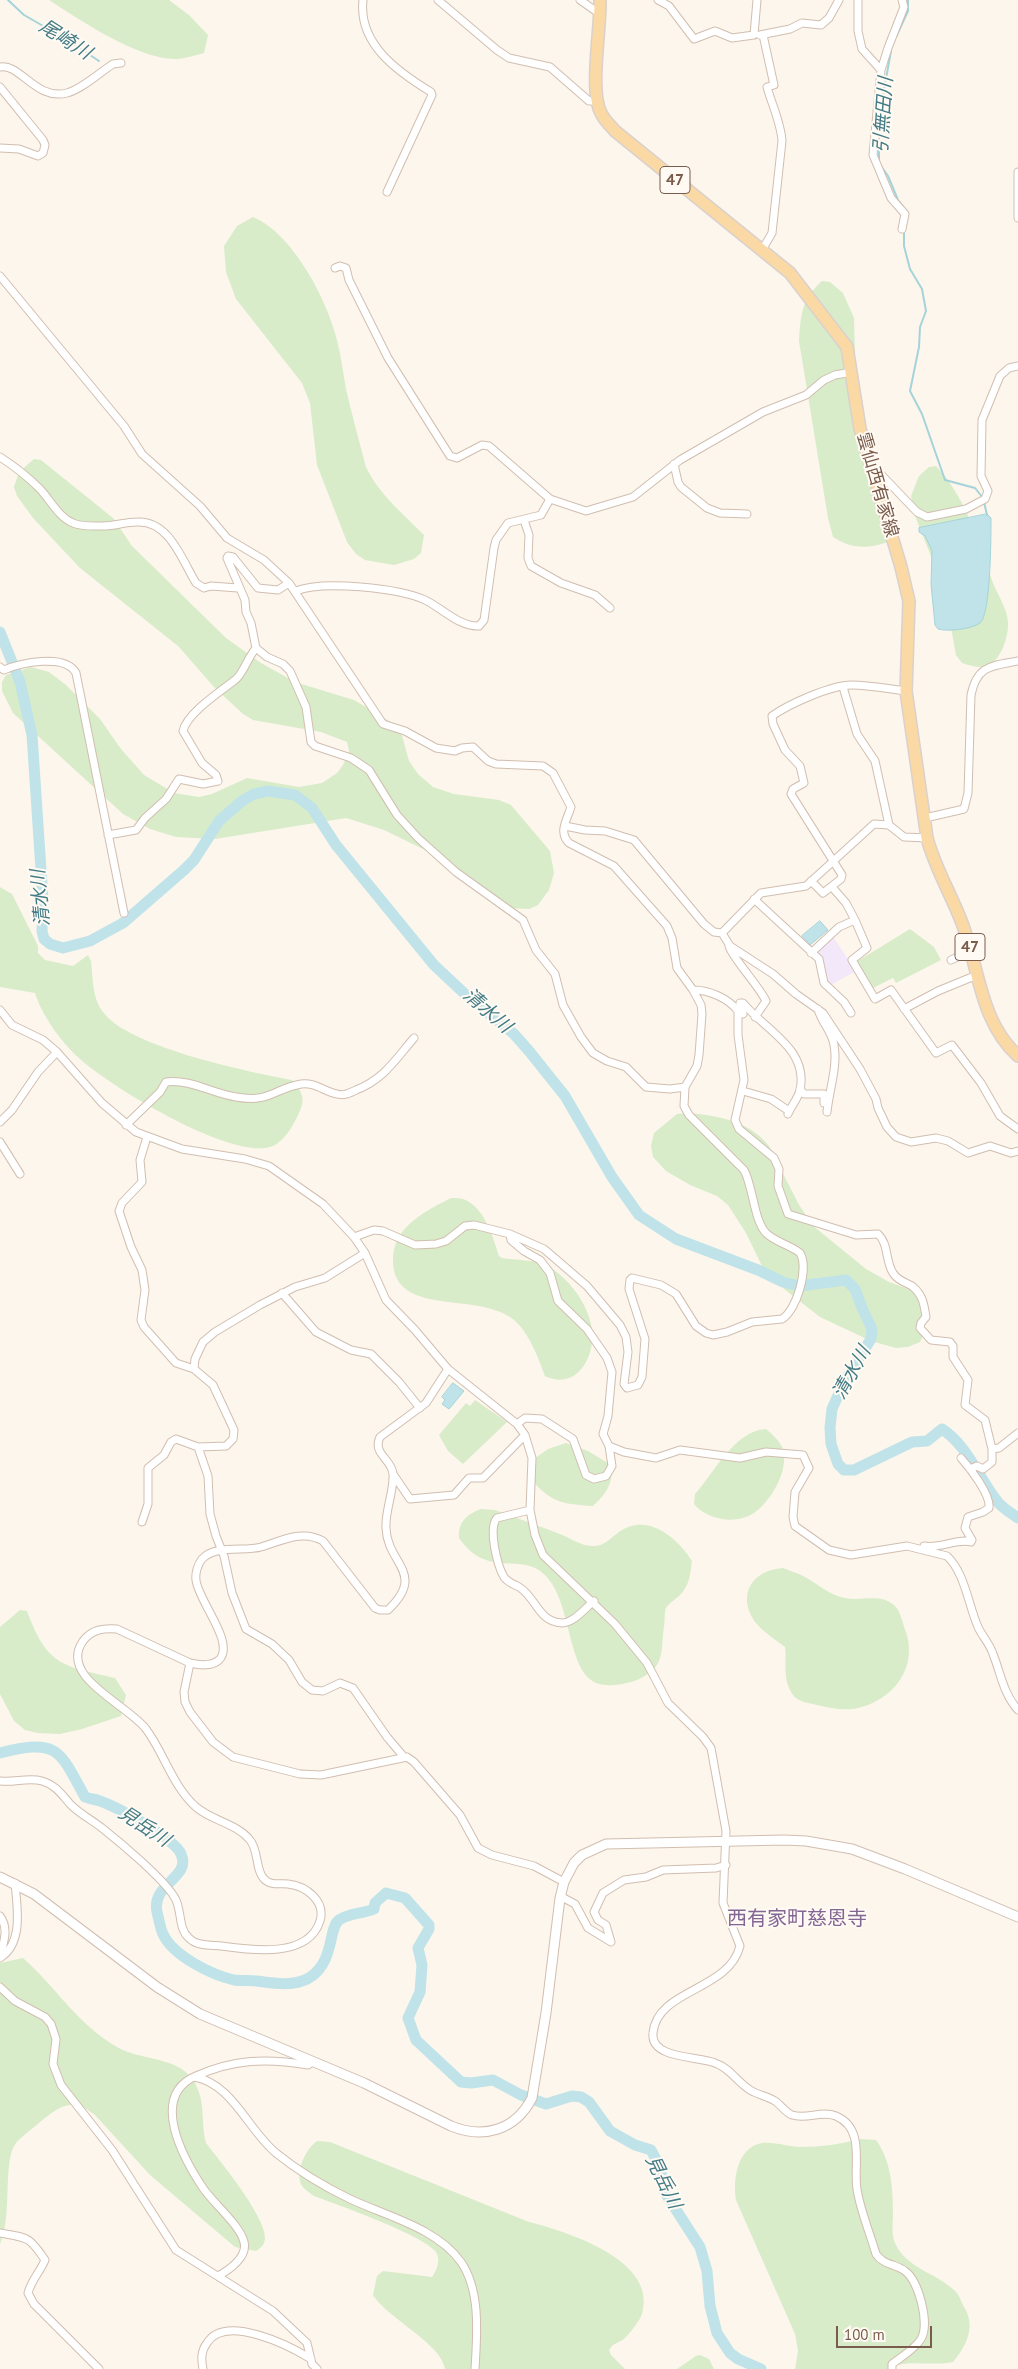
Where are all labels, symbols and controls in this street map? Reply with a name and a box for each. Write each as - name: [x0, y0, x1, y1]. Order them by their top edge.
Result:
- water label: 尾崎川: [35, 15, 95, 65]
- water label: 引無田川: [870, 76, 898, 154]
- road number: 47: [660, 166, 690, 194]
- street label: 雲仙西有家線: [852, 430, 902, 540]
- water label: 清水川: [27, 869, 55, 927]
- road number: 47: [955, 934, 985, 960]
- water label: 清水川: [458, 984, 516, 1038]
- water label: 清水川: [828, 1343, 876, 1403]
- water label: 見岳川: [114, 1802, 174, 1852]
- district label: 西有家町慈恩寺: [727, 1907, 867, 1931]
- water label: 見岳川: [640, 2151, 686, 2213]
- scale bar: [838, 2316, 934, 2348]
- text: 100 m: [844, 2325, 885, 2344]

